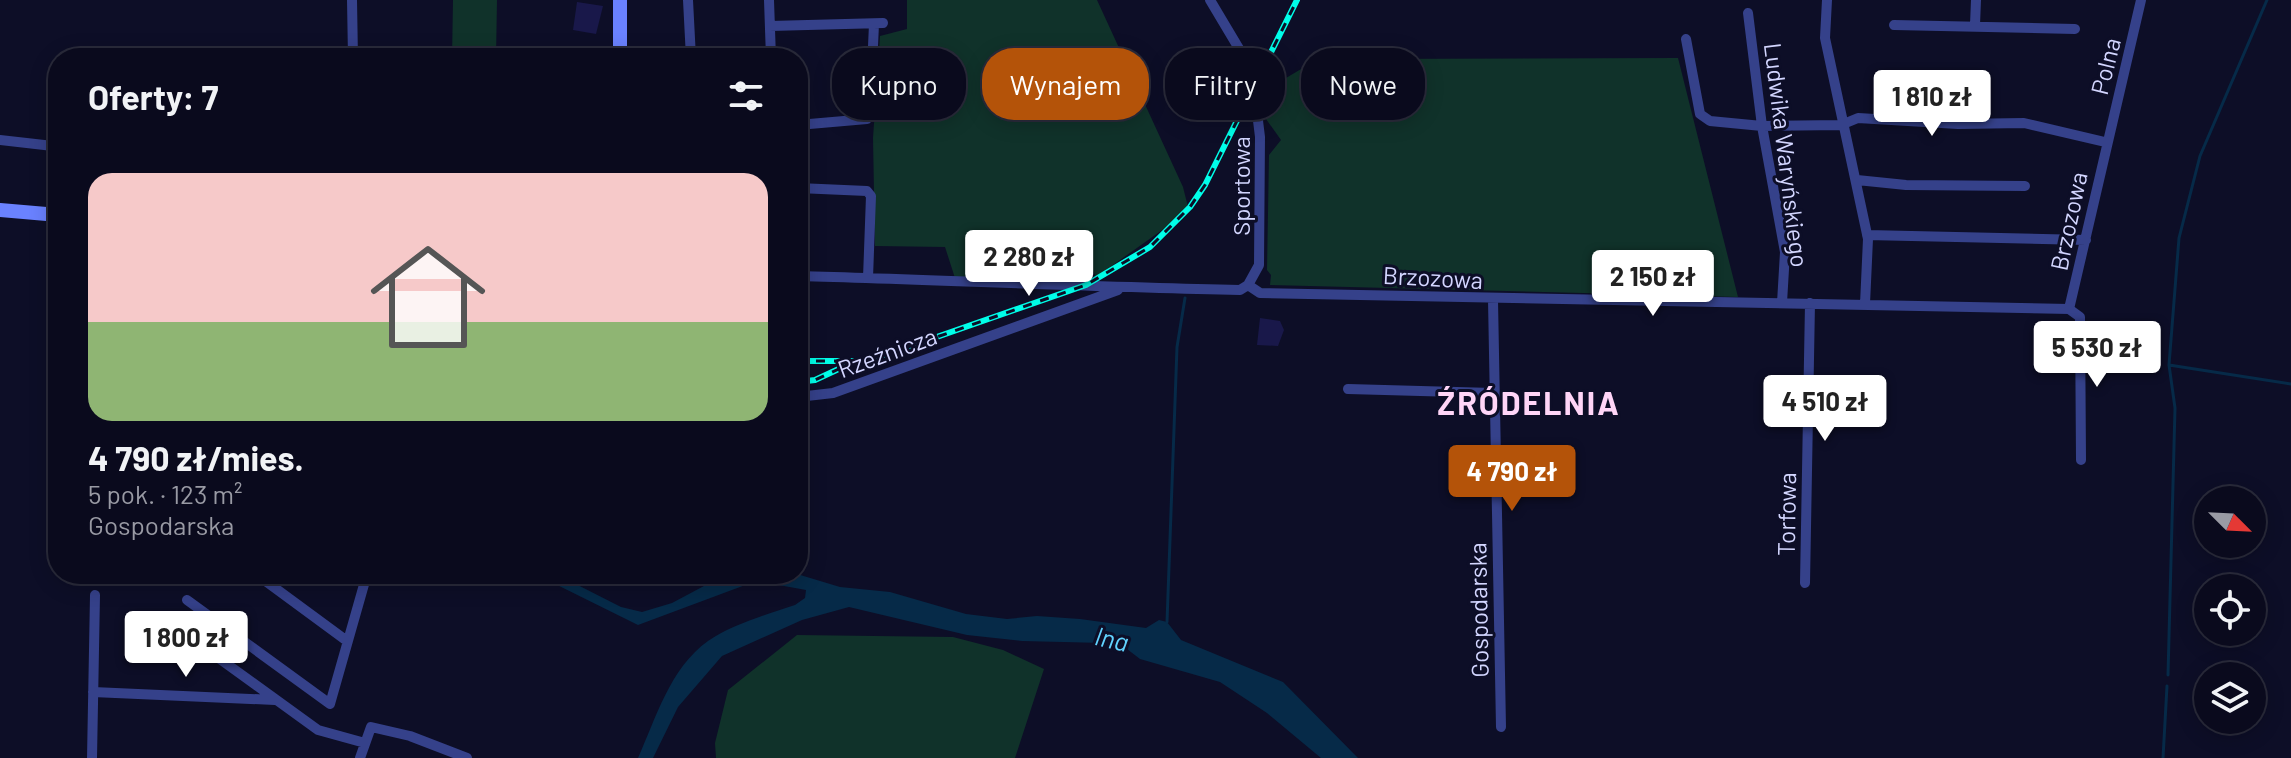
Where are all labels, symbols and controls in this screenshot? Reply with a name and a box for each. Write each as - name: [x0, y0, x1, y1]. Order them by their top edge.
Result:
- street label: Polna: [2084, 35, 2126, 97]
- street label: Ludwika Waryńskiego: [1759, 41, 1815, 269]
- chip: Kupno: [832, 48, 966, 120]
- chip: Wynajem: [982, 48, 1149, 120]
- chip: Filtry: [1165, 48, 1285, 120]
- chip: Nowe: [1301, 48, 1425, 120]
- pin: 1 810 zł: [1849, 70, 2015, 138]
- icon: filters: [724, 74, 768, 118]
- text: Oferty: 7: [88, 76, 218, 117]
- text: 1 810 zł: [1892, 80, 1972, 111]
- street label: Sportowa: [1226, 136, 1255, 236]
- street label: Brzozowa: [2043, 169, 2093, 273]
- icon: home: [356, 225, 500, 369]
- pin: 2 280 zł: [946, 230, 1112, 298]
- text: 2 280 zł: [983, 240, 1075, 271]
- pin: 2 150 zł: [1570, 250, 1736, 318]
- street label: Brzozowa: [1382, 260, 1484, 294]
- text: 2 150 zł: [1610, 260, 1696, 291]
- street label: Rzeźnicza: [833, 321, 941, 383]
- pin: 5 530 zł: [2014, 321, 2180, 389]
- text: 5 530 zł: [2052, 331, 2142, 362]
- pin: 4 510 zł: [1742, 375, 1908, 443]
- district label: ŹRÓDELNIA: [1437, 383, 1621, 421]
- text: 4 510 zł: [1781, 385, 1869, 416]
- text: 4 790 zł/mies.: [88, 437, 304, 478]
- pin: 4 790 zł: [1429, 445, 1595, 513]
- text: 4 790 zł: [1467, 455, 1557, 486]
- street label: Torfowa: [1771, 472, 1801, 556]
- text: 5 pok. · 123 m²: [88, 478, 242, 509]
- north arrow: [2194, 486, 2266, 558]
- map controls: [2194, 486, 2266, 734]
- text: Gospodarska: [88, 509, 234, 540]
- street label: Gospodarska: [1462, 542, 1494, 678]
- button: locate: [2194, 574, 2266, 646]
- pin: 1 800 zł: [103, 611, 269, 679]
- water label: Ina: [1092, 619, 1132, 657]
- text: 1 800 zł: [143, 621, 229, 652]
- button: layers: [2194, 662, 2266, 734]

